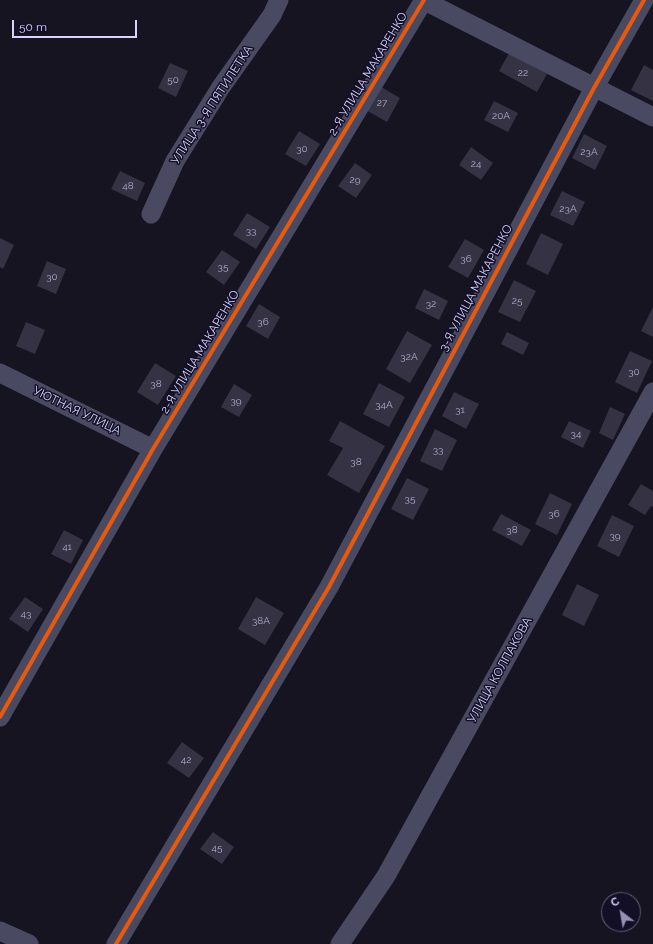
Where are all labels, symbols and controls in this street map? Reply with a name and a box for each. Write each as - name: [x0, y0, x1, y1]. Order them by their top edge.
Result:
- street label: 2-Я УЛИЦА МАКАРЕНКО: [325, 10, 411, 138]
- scale bar: [14, 12, 139, 38]
- text: 50 m: [19, 20, 47, 34]
- street label: УЛИЦА 3-Я ПЯТИЛЕТКА: [168, 43, 256, 167]
- house number: 22: [518, 67, 528, 79]
- house number: 50: [167, 74, 179, 86]
- house number: 27: [377, 97, 387, 109]
- house number: 20А: [492, 110, 510, 122]
- house number: 30: [296, 143, 308, 155]
- house number: 23А: [580, 146, 598, 158]
- house number: 24: [471, 158, 481, 170]
- house number: 29: [349, 174, 361, 186]
- house number: 48: [122, 180, 134, 192]
- house number: 23А: [559, 203, 577, 215]
- street label: 3-Я УЛИЦА МАКАРЕНКО: [436, 222, 516, 354]
- house number: 33: [246, 225, 256, 237]
- house number: 36: [460, 253, 472, 265]
- house number: 35: [218, 261, 228, 273]
- house number: 30: [46, 271, 58, 283]
- street label: 2-Я УЛИЦА МАКАРЕНКО: [157, 288, 243, 416]
- house number: 25: [512, 295, 522, 307]
- house number: 32: [426, 298, 436, 310]
- house number: 36: [257, 316, 269, 328]
- house number: 32А: [400, 351, 418, 363]
- house number: 30: [628, 366, 640, 378]
- house number: 38: [150, 378, 162, 390]
- street label: УЮТНАЯ УЛИЦА: [31, 383, 123, 439]
- house number: 39: [230, 395, 242, 407]
- house number: 34А: [375, 399, 393, 411]
- house number: 31: [455, 404, 465, 416]
- house number: 34: [571, 428, 581, 440]
- house number: 33: [433, 444, 443, 456]
- house number: 38: [350, 456, 362, 468]
- house number: 35: [405, 493, 415, 505]
- house number: 36: [548, 508, 560, 520]
- house number: 38: [506, 524, 518, 536]
- house number: 39: [609, 530, 621, 542]
- house number: 41: [62, 541, 72, 553]
- house number: 43: [21, 608, 31, 620]
- house number: 38А: [252, 615, 270, 627]
- street label: УЛИЦА КОЛПАКОВА: [465, 615, 535, 725]
- house number: 42: [181, 754, 191, 766]
- house number: 45: [212, 842, 222, 854]
- north arrow: [601, 892, 641, 932]
- text: С: [608, 895, 622, 910]

